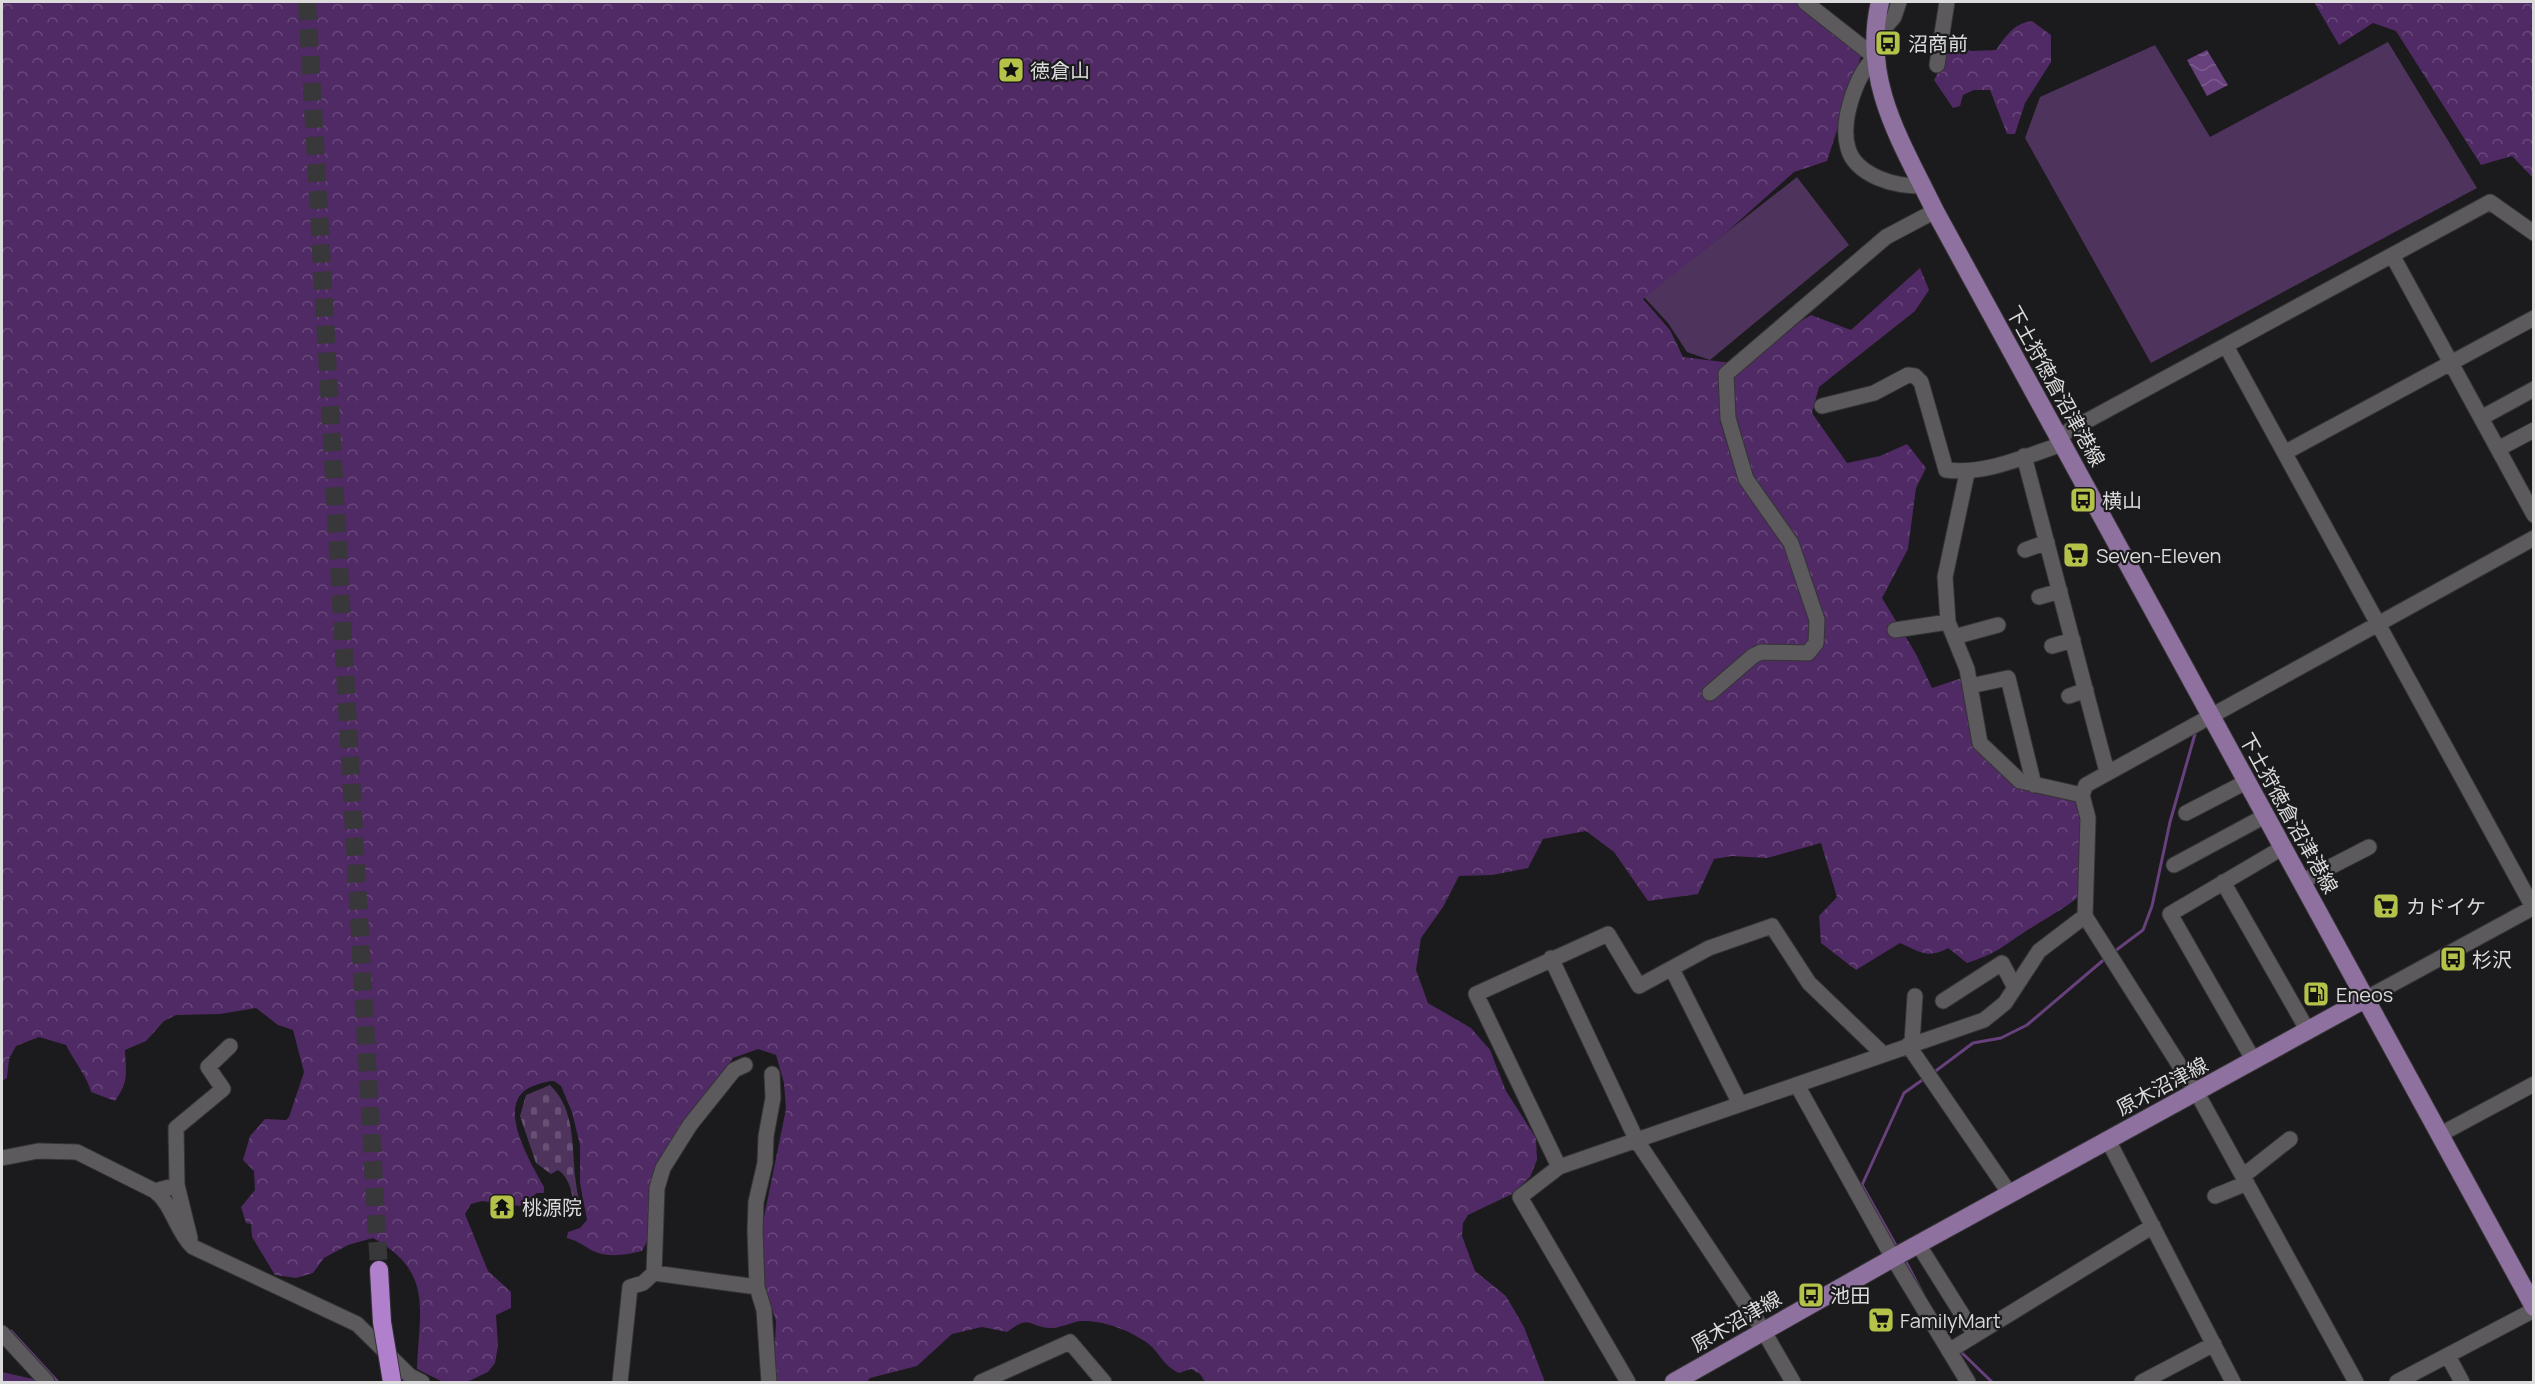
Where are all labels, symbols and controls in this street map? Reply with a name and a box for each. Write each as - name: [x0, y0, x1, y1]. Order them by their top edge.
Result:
- bus stop icon: 沼商前: [1873, 28, 1903, 58]
- place label: 沼商前: [1908, 30, 1968, 57]
- place icon: 徳倉山: [996, 55, 1026, 85]
- place label: 徳倉山: [1030, 57, 1090, 84]
- street label: 下土狩徳倉沼津港線: [2001, 301, 2111, 471]
- bus stop icon: 横山: [2068, 485, 2098, 515]
- place label: 横山: [2102, 487, 2142, 514]
- supermarket icon: Seven-Eleven: [2061, 540, 2091, 570]
- place label: Seven-Eleven: [2096, 542, 2221, 569]
- street label: 下土狩徳倉沼津港線: [2234, 728, 2344, 898]
- supermarket icon: カドイケ: [2371, 891, 2401, 921]
- place label: カドイケ: [2406, 893, 2486, 920]
- bus stop icon: 杉沢: [2438, 944, 2468, 974]
- place label: 杉沢: [2472, 946, 2512, 973]
- fuel station icon: Eneos: [2301, 979, 2331, 1009]
- place label: Eneos: [2336, 981, 2393, 1008]
- street label: 原木沼津線: [2112, 1051, 2212, 1121]
- temple icon: 桃源院: [487, 1192, 517, 1222]
- place label: 桃源院: [522, 1194, 582, 1221]
- bus stop icon: 池田: [1796, 1280, 1826, 1310]
- place label: 池田: [1830, 1282, 1870, 1309]
- street label: 原木沼津線: [1686, 1284, 1786, 1358]
- supermarket icon: FamilyMart: [1866, 1305, 1896, 1335]
- place label: FamilyMart: [1900, 1307, 2001, 1334]

